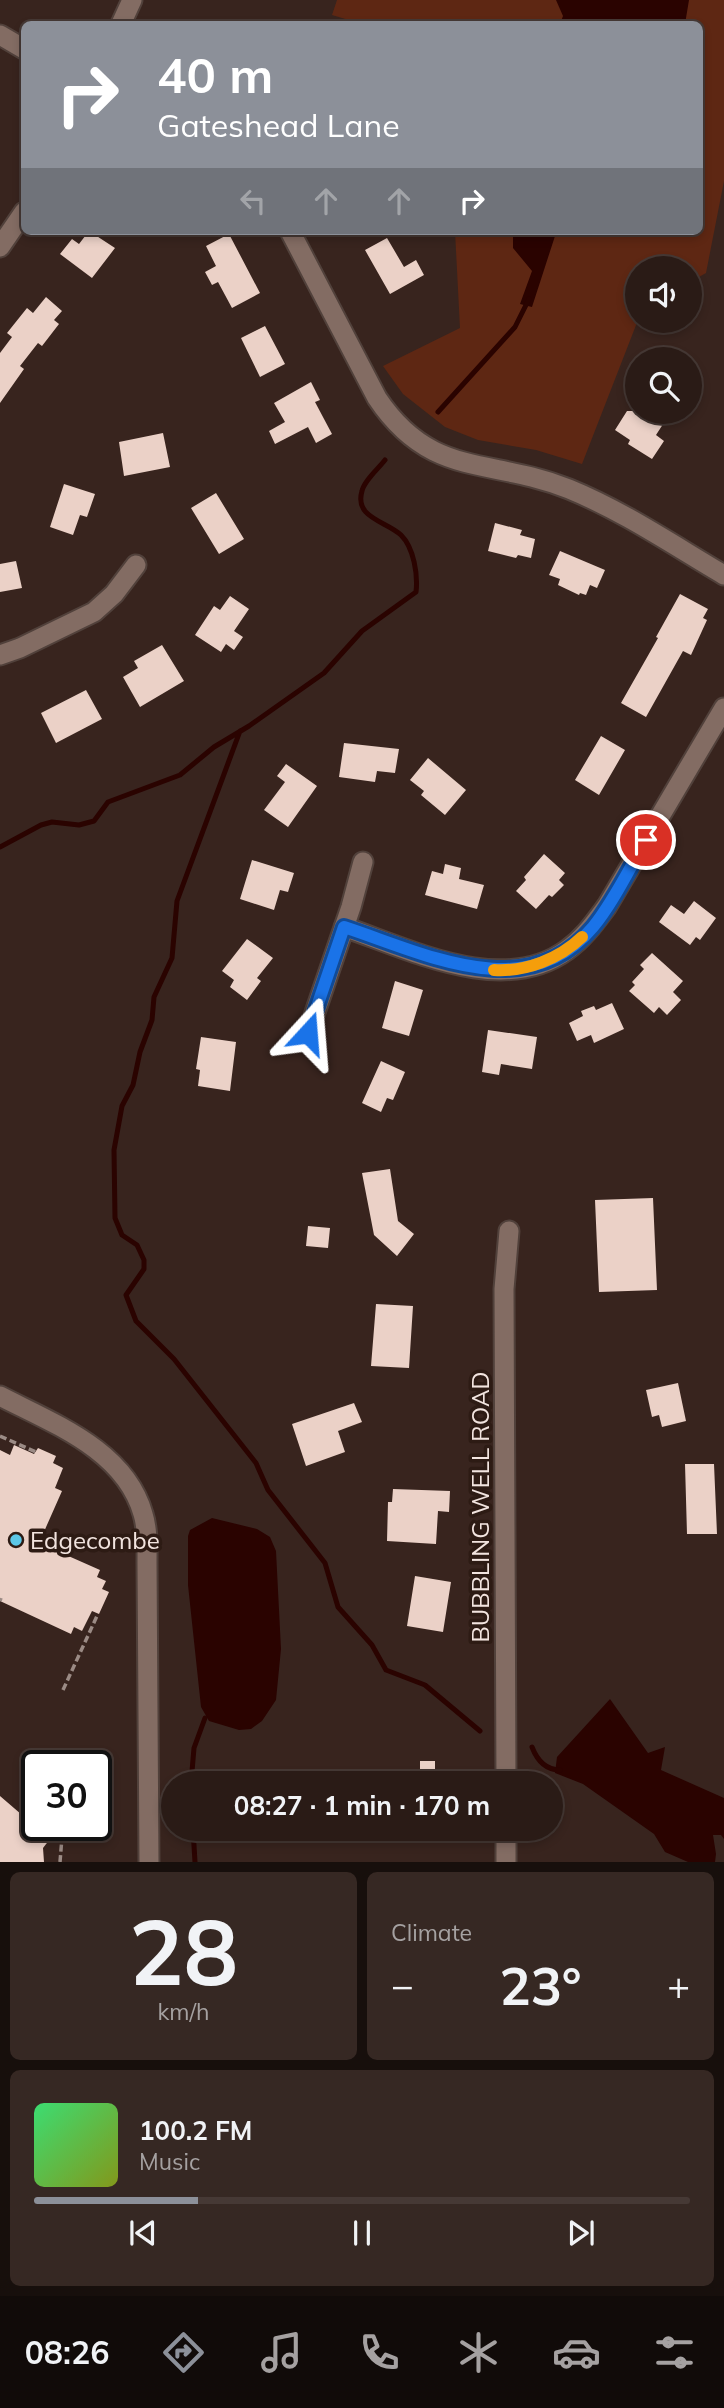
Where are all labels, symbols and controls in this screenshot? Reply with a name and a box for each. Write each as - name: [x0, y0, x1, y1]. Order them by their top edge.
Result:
- text: 40 m: [157, 44, 273, 105]
- icon: right: [42, 49, 133, 140]
- text: Gateshead Lane: [157, 105, 400, 145]
- icon: left: [234, 182, 272, 220]
- icon: ahead: [307, 182, 345, 220]
- icon: ahead: [380, 182, 418, 220]
- icon: right: [453, 182, 491, 220]
- map controls: [625, 256, 702, 424]
- button: sound: [625, 256, 702, 333]
- button: search: [625, 347, 702, 424]
- pin: [616, 810, 676, 870]
- icon: arrive: [627, 821, 665, 859]
- position arrow: [271, 996, 345, 1070]
- street label: BUBBLING WELL ROAD: [465, 1371, 495, 1643]
- place label: Edgecombe: [30, 1525, 160, 1555]
- marker: Edgecombe: [8, 1532, 24, 1548]
- speed limit sign: 30: [21, 1750, 112, 1841]
- text: 08:27 · 1 min · 170 m: [234, 1789, 490, 1822]
- text: 28: [129, 1894, 238, 2008]
- text: Climate: [391, 1918, 472, 1947]
- text: 23°: [499, 1953, 582, 2018]
- text: −: [391, 1961, 414, 2009]
- text: +: [667, 1961, 690, 2009]
- text: km/h: [157, 1997, 210, 2026]
- text: 100.2 FM: [139, 2114, 252, 2147]
- text: Music: [139, 2147, 200, 2176]
- icon: previous: [124, 2214, 162, 2252]
- icon: pause: [343, 2214, 381, 2252]
- icon: next: [562, 2214, 600, 2252]
- icon: directions: [159, 2328, 208, 2377]
- icon: music: [257, 2328, 306, 2377]
- icon: phone: [355, 2328, 404, 2377]
- icon: climate: [454, 2328, 503, 2377]
- icon: car: [552, 2328, 601, 2377]
- icon: filters: [650, 2328, 699, 2377]
- text: 08:26: [25, 2332, 109, 2372]

